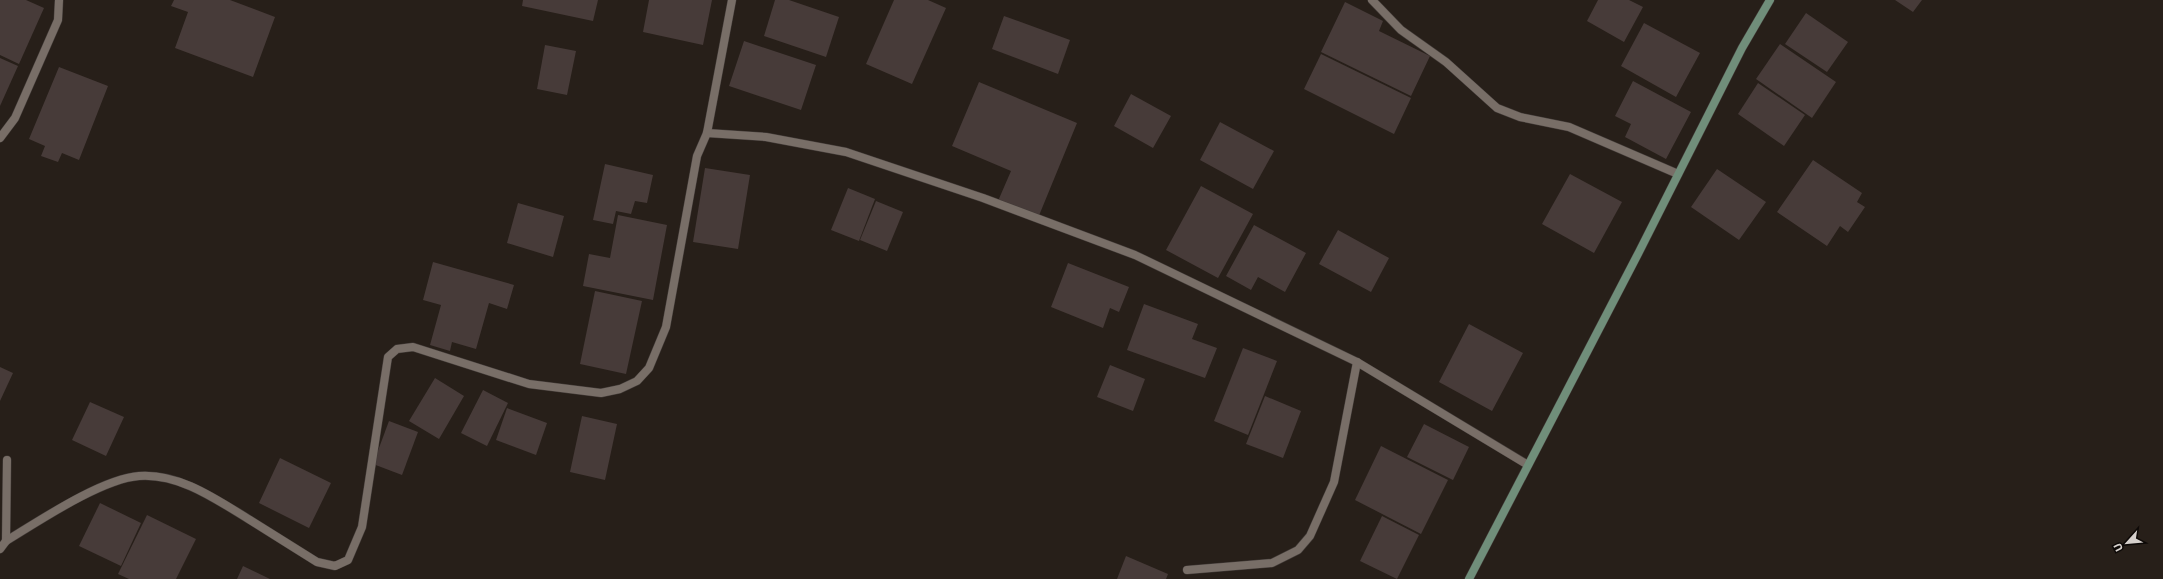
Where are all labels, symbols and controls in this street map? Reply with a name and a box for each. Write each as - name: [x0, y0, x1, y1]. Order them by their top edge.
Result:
- north arrow: [2107, 523, 2147, 563]
- text: U: [2110, 541, 2125, 554]

